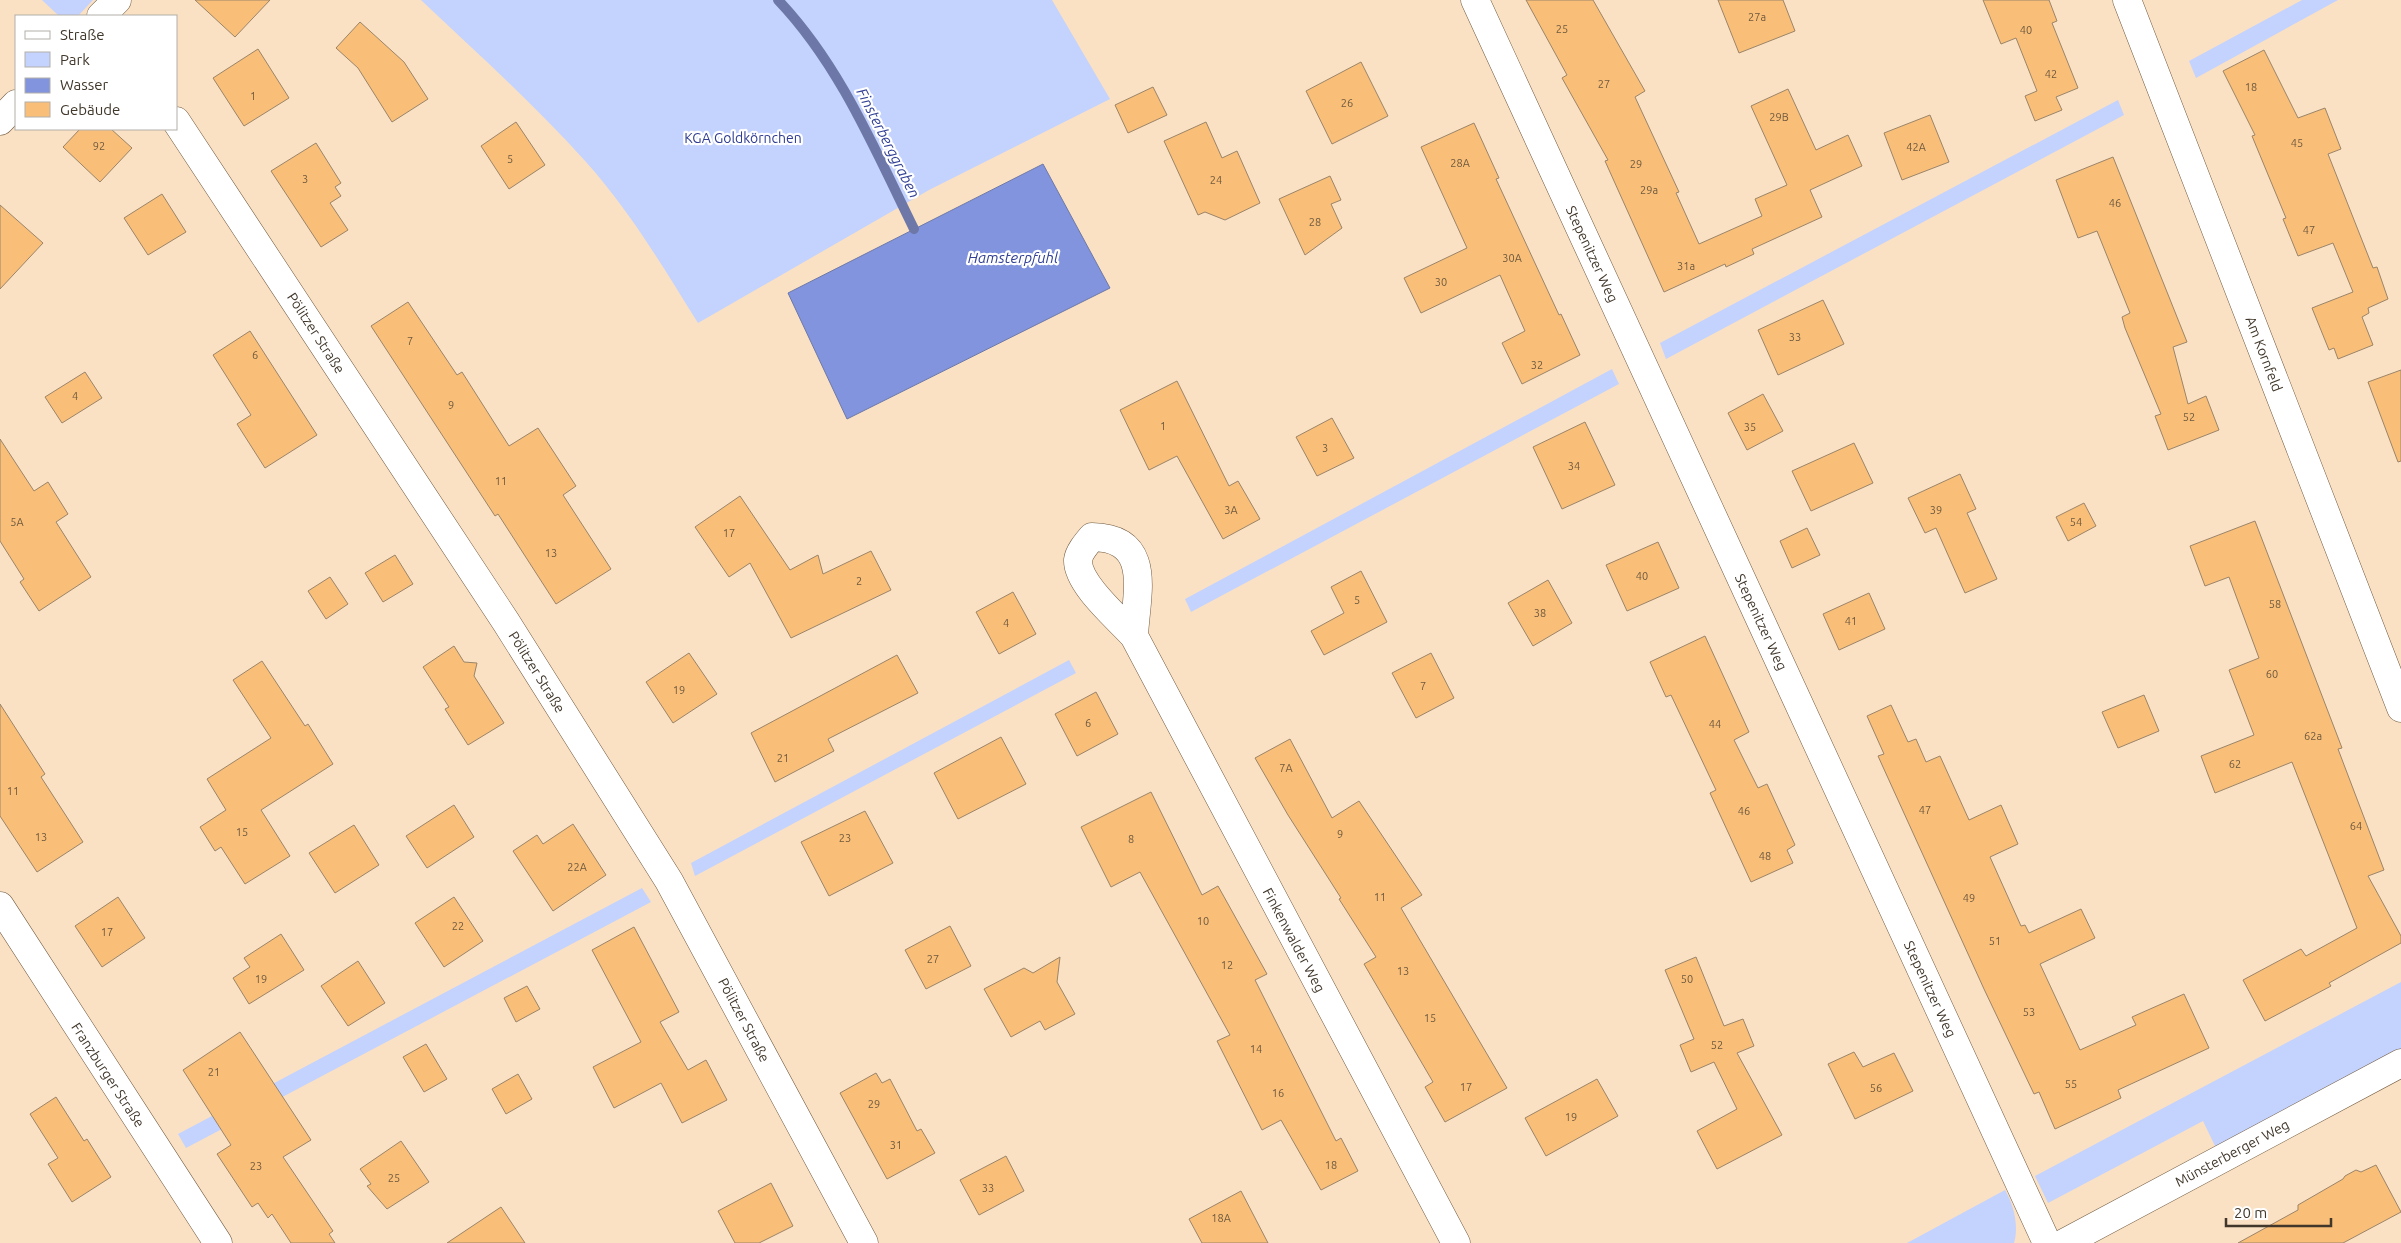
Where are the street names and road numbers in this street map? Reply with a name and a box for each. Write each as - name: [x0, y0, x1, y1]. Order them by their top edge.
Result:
- street label: Stepenitzer Weg: [1563, 203, 1621, 305]
- street label: Pölitzer Straße: [284, 290, 348, 376]
- street label: Am Kornfeld: [2242, 314, 2286, 394]
- street label: Stepenitzer Weg: [1732, 571, 1790, 673]
- street label: Pölitzer Straße: [506, 628, 568, 716]
- street label: Finkenwalder Weg: [1260, 885, 1328, 995]
- street label: Stepenitzer Weg: [1901, 938, 1959, 1040]
- street label: Pölitzer Straße: [715, 975, 773, 1065]
- street label: Franzburger Straße: [68, 1020, 148, 1130]
- street label: Münsterberger Weg: [2172, 1116, 2292, 1190]

